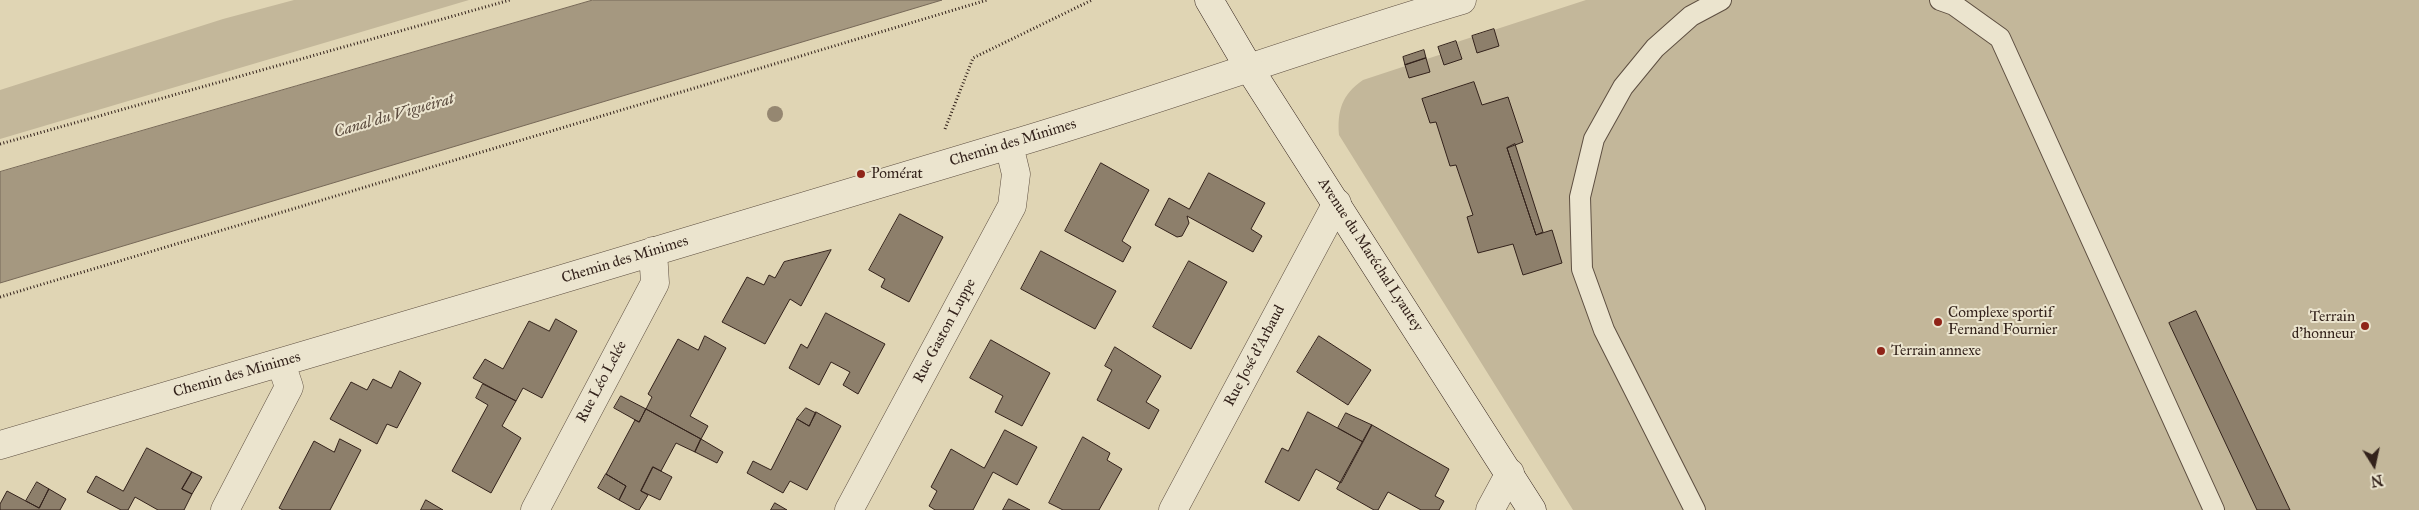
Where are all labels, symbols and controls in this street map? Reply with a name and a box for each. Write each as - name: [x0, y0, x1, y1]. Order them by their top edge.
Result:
- water label: Canal du Vigueirat: [332, 90, 456, 142]
- street label: Chemin des Minimes: [948, 115, 1078, 171]
- place label: Pomérat: [871, 165, 923, 183]
- marker: Pomérat: [855, 168, 867, 180]
- street label: Avenue du Maréchal Lyautey: [1314, 175, 1426, 335]
- street label: Chemin des Minimes: [560, 232, 690, 288]
- street label: Rue Gaston Luppe: [910, 276, 980, 386]
- street label: Rue José d'Arbaud: [1221, 302, 1289, 410]
- place label: Complexe sportif Fernand Fournier: [1948, 304, 2057, 339]
- place label: Terrain d'honneur: [2292, 308, 2355, 343]
- marker: Complexe sportif Fernand Fournier: [1932, 316, 1944, 328]
- marker: Terrain d'honneur: [2359, 320, 2371, 332]
- street label: Rue Léo Lelée: [573, 338, 631, 426]
- place label: Terrain annexe: [1891, 342, 1981, 360]
- marker: Terrain annexe: [1875, 345, 1887, 357]
- street label: Chemin des Minimes: [171, 348, 303, 402]
- north arrow: [2349, 440, 2399, 490]
- text: N: [2369, 471, 2384, 490]

